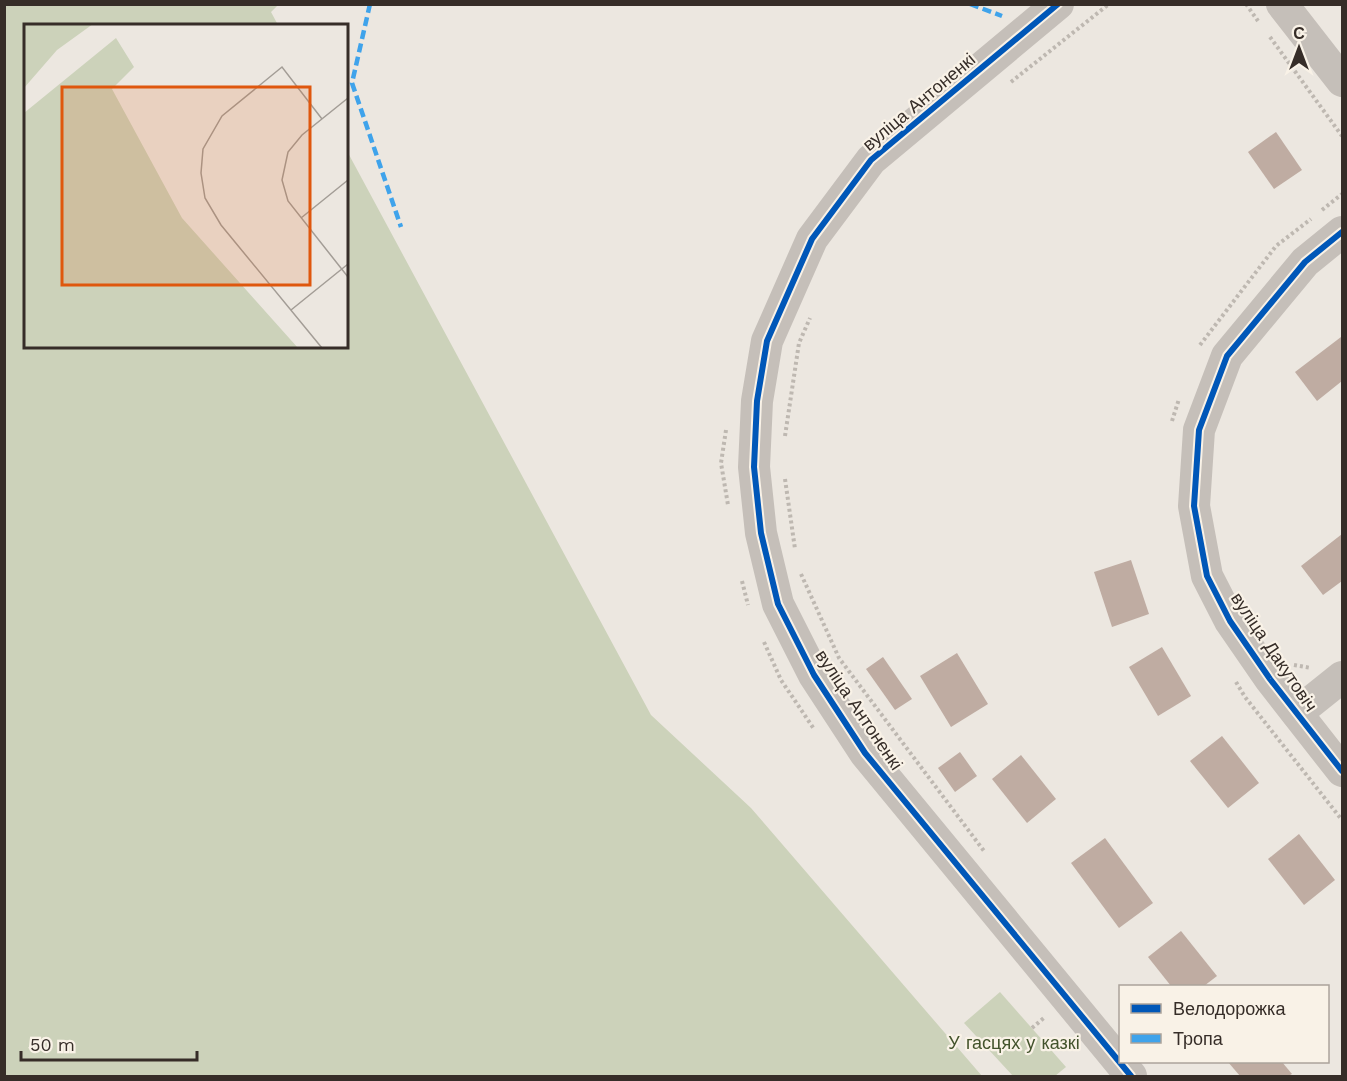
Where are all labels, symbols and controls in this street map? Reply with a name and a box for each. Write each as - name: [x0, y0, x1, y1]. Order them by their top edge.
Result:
- north arrow: [1269, 18, 1329, 78]
- inset map: [24, 24, 348, 348]
- text: С: [1293, 24, 1305, 43]
- street label: вуліца Антоненкі: [858, 48, 979, 155]
- street label: вуліца Дакутовіч: [1227, 588, 1322, 715]
- street label: вуліца Антоненкі: [811, 646, 907, 774]
- legend: [1119, 985, 1329, 1063]
- text: Велодорожка: [1173, 998, 1286, 1019]
- scale bar: [21, 1024, 196, 1062]
- text: Тропа: [1173, 1028, 1224, 1049]
- park label: У гасцях у казкі: [948, 1032, 1080, 1053]
- text: 50 m: [30, 1034, 75, 1055]

